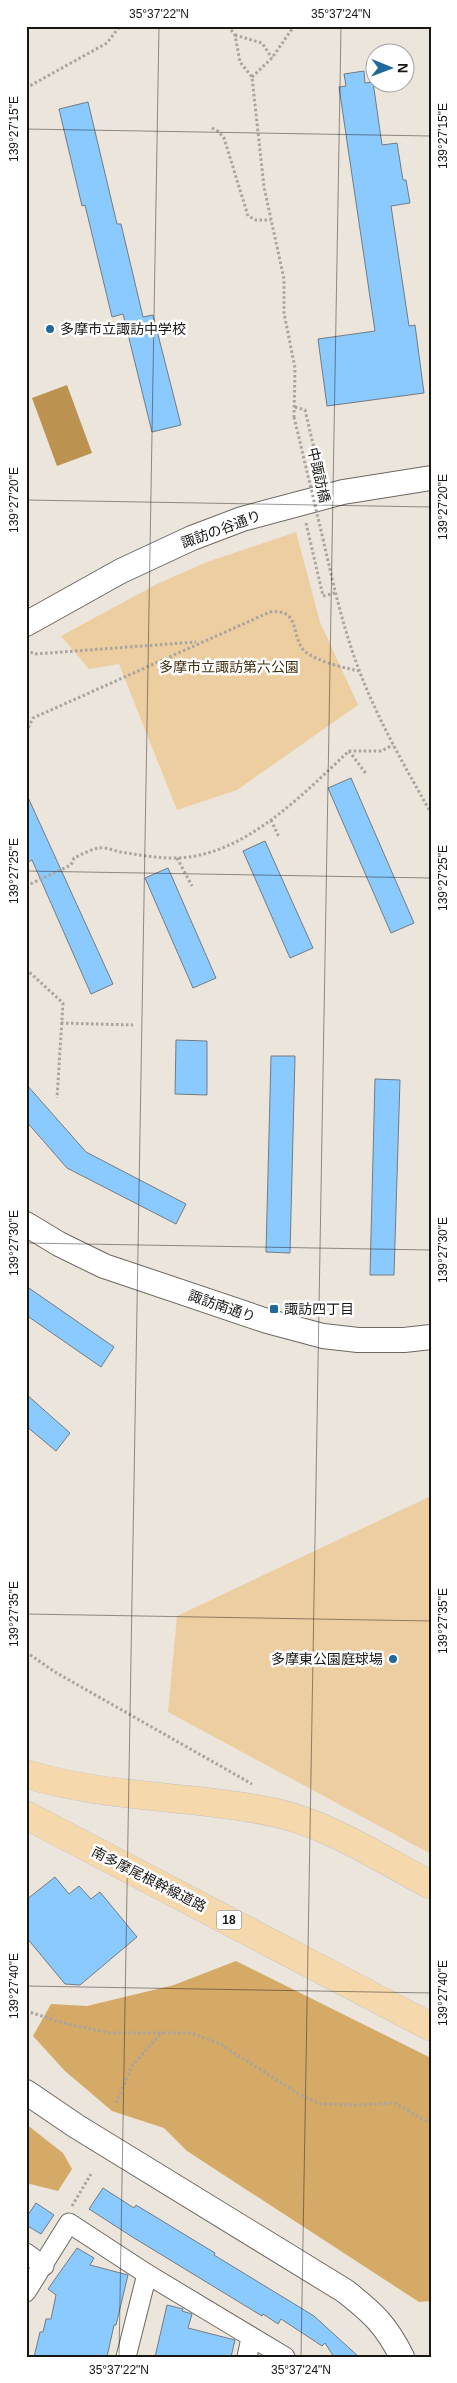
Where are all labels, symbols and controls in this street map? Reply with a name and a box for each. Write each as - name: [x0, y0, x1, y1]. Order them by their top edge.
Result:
- text: 35°37'22"N: [129, 7, 189, 21]
- text: 35°37'24"N: [311, 7, 371, 21]
- north arrow: [364, 42, 414, 92]
- text: N: [395, 63, 411, 73]
- text: 139°27'15"E: [7, 96, 21, 162]
- text: 139°27'15"E: [436, 103, 450, 169]
- place label: 多摩市立諏訪中学校: [60, 321, 186, 337]
- marker: 多摩市立諏訪中学校: [44, 323, 56, 335]
- street label: 中諏訪橋: [305, 446, 333, 504]
- text: 139°27'20"E: [7, 467, 21, 533]
- text: 139°27'20"E: [436, 474, 450, 540]
- street label: 諏訪の谷通り: [179, 507, 263, 551]
- park label: 多摩市立諏訪第六公園: [159, 659, 299, 675]
- text: 139°27'25"E: [7, 838, 21, 904]
- text: 139°27'25"E: [436, 845, 450, 911]
- text: 139°27'30"E: [7, 1210, 21, 1276]
- text: 139°27'30"E: [436, 1217, 450, 1283]
- street label: 諏訪南通り: [186, 1287, 258, 1325]
- place label: 諏訪四丁目: [284, 1301, 354, 1317]
- marker: 諏訪四丁目: [268, 1303, 280, 1315]
- text: 139°27'35"E: [7, 1581, 21, 1647]
- text: 139°27'35"E: [436, 1588, 450, 1654]
- place label: 多摩東公園庭球場: [271, 1651, 383, 1667]
- marker: 多摩東公園庭球場: [387, 1653, 399, 1665]
- street label: 南多摩尾根幹線道路: [89, 1843, 209, 1915]
- road number: 18: [216, 1910, 242, 1930]
- text: 139°27'40"E: [7, 1953, 21, 2019]
- text: 139°27'40"E: [436, 1960, 450, 2026]
- text: 35°37'22"N: [89, 2363, 149, 2377]
- text: 35°37'24"N: [271, 2363, 331, 2377]

